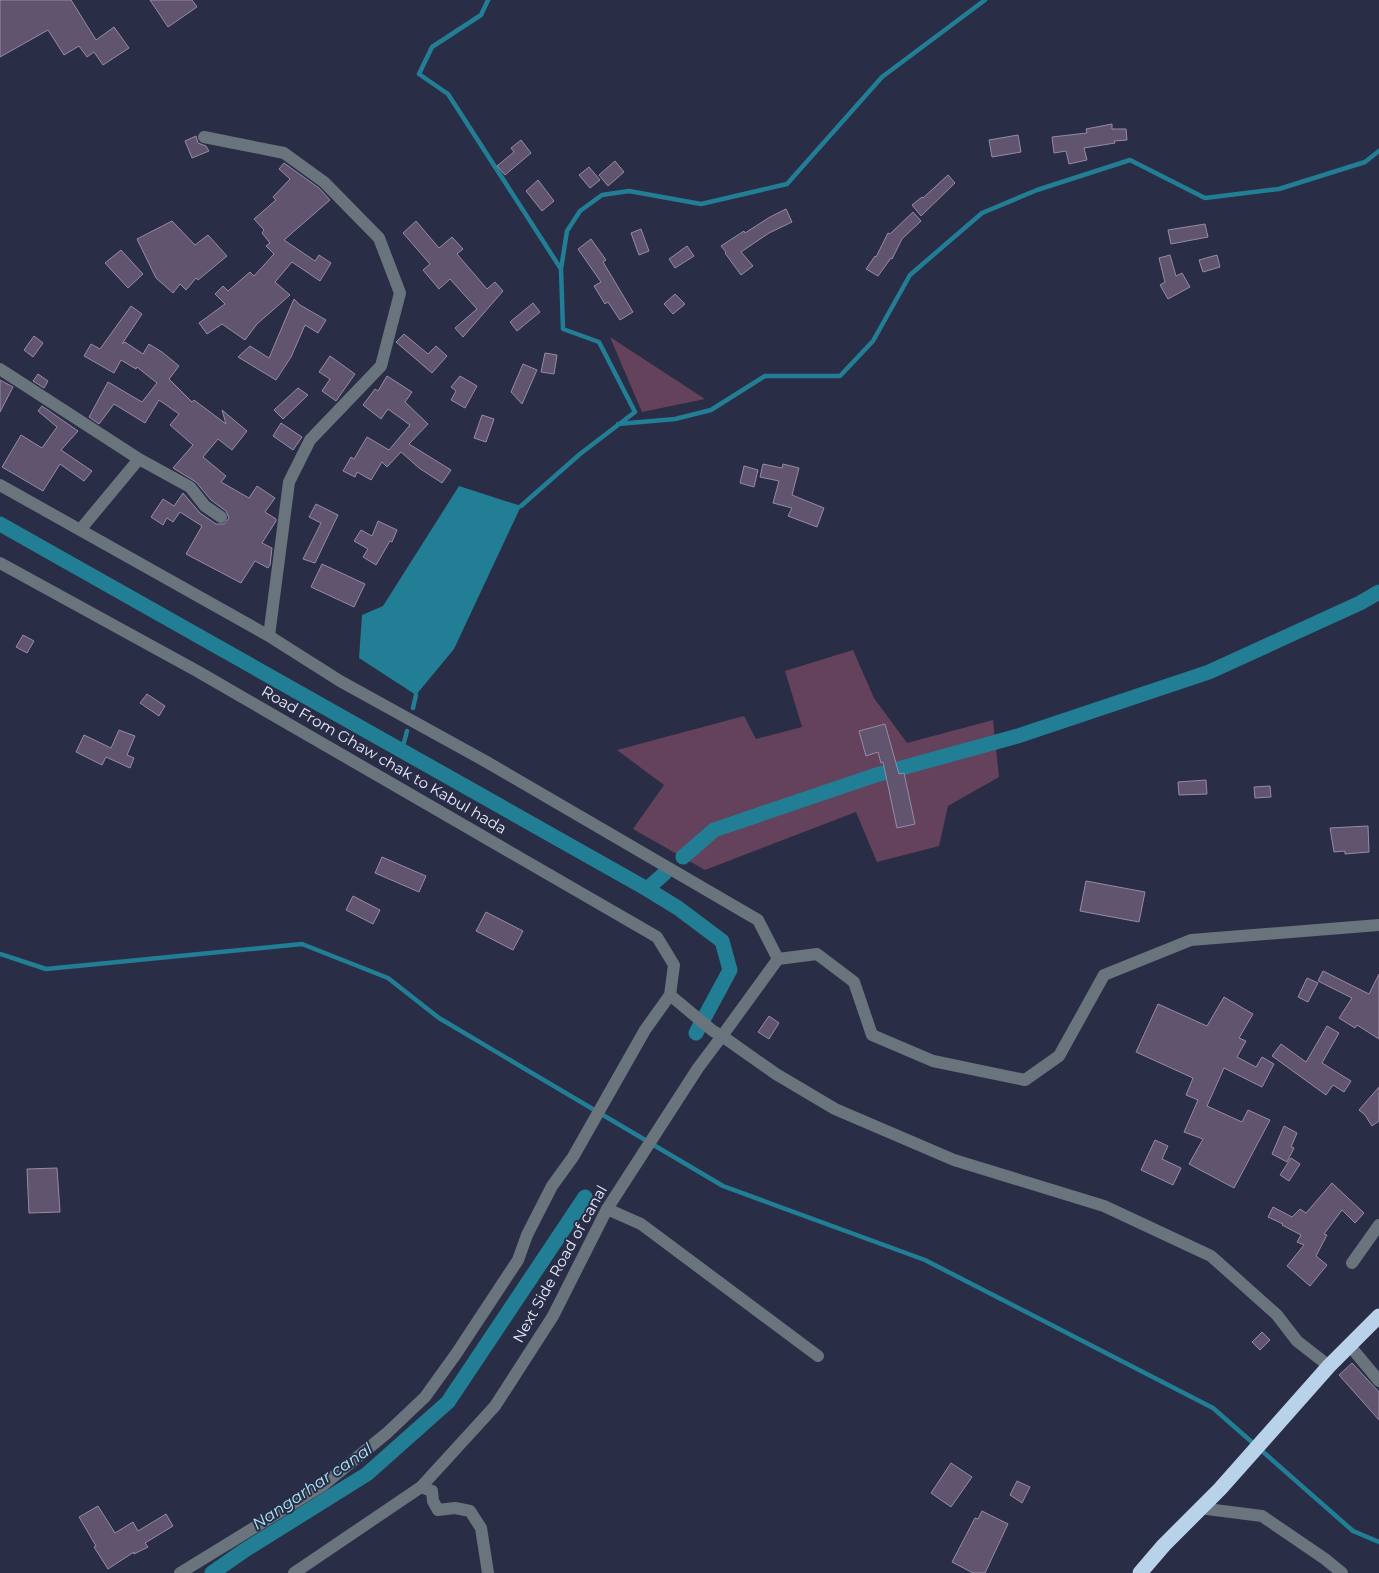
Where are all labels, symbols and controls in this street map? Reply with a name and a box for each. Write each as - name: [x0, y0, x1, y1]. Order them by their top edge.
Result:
- street label: Road From Ghaw chak to Kabul hada: [258, 681, 510, 838]
- street label: Next Side Road of canal: [508, 1182, 611, 1346]
- water label: Nangarhar canal: [249, 1439, 376, 1534]

